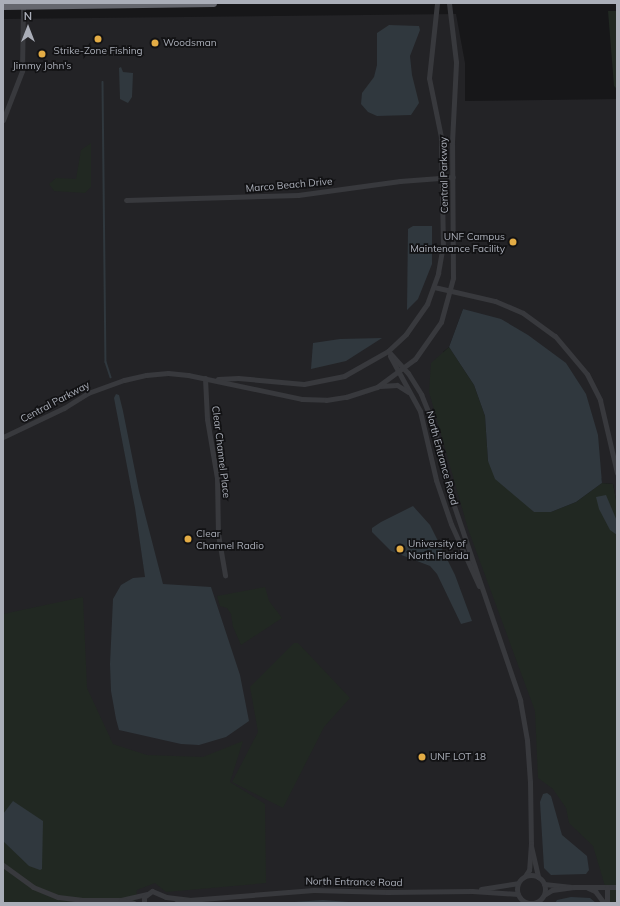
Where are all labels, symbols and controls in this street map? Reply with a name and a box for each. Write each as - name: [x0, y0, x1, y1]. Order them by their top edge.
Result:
- north arrow: [8, 8, 48, 48]
- text: N: [24, 9, 32, 23]
- marker: Strike-Zone Fishing: [93, 34, 103, 44]
- place label: Woodsman: [163, 37, 217, 49]
- marker: Woodsman: [150, 38, 160, 48]
- place label: Strike-Zone Fishing: [53, 45, 143, 57]
- marker: Jimmy John's: [37, 49, 47, 59]
- place label: Jimmy John's: [13, 60, 71, 72]
- street label: Central Parkway: [437, 137, 451, 213]
- street label: Marco Beach Drive: [245, 175, 333, 195]
- place label: UNF Campus Maintenance Facility: [410, 230, 505, 254]
- marker: UNF Campus Maintenance Facility: [508, 237, 518, 247]
- street label: Central Parkway: [18, 379, 92, 425]
- street label: Clear Channel Place: [209, 405, 233, 499]
- street label: North Entrance Road: [424, 410, 460, 506]
- place label: Clear Channel Radio: [196, 527, 264, 550]
- marker: Clear Channel Radio: [183, 534, 193, 544]
- place label: University of North Florida: [408, 537, 469, 560]
- marker: University of North Florida: [395, 544, 405, 554]
- place label: UNF LOT 18: [430, 751, 486, 763]
- marker: UNF LOT 18: [417, 752, 427, 762]
- street label: North Entrance Road: [305, 875, 403, 889]

